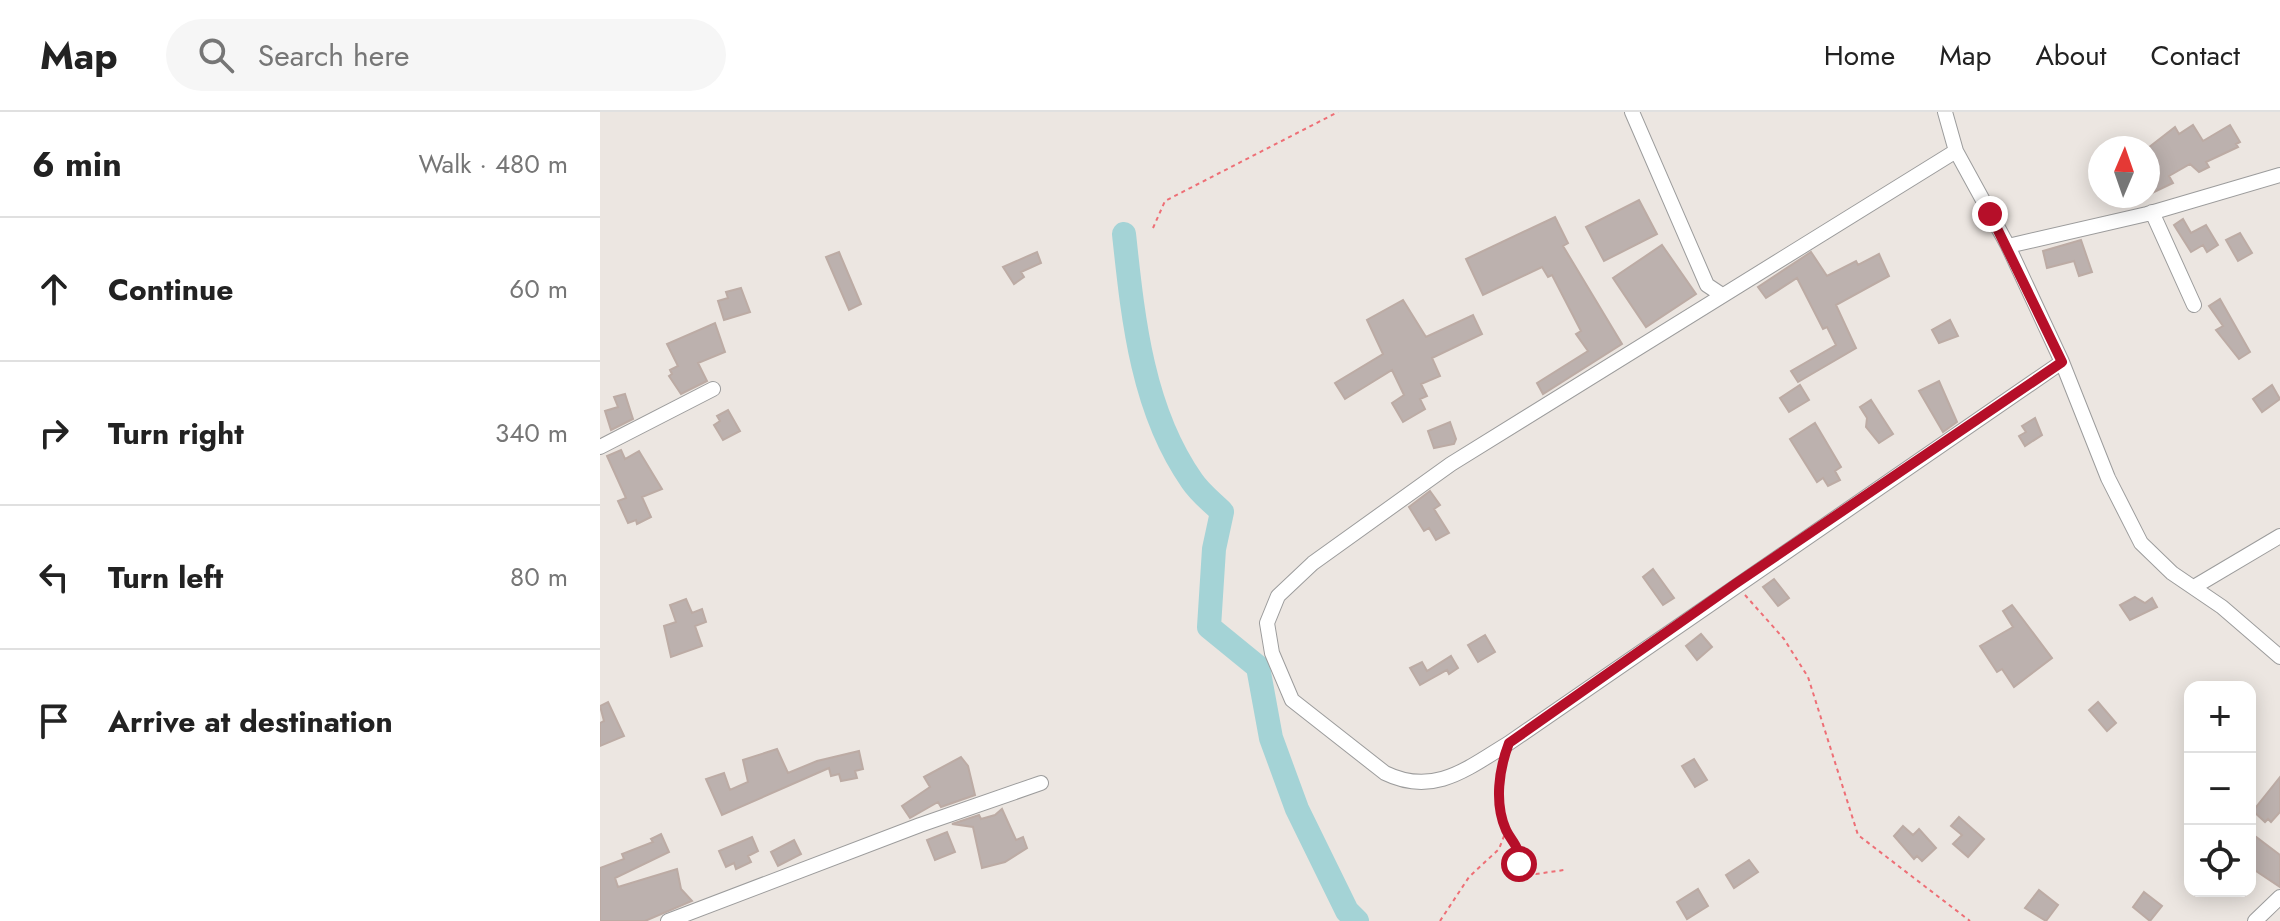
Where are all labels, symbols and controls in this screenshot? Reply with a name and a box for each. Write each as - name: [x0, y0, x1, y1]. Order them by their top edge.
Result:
- search box: [166, 19, 726, 91]
- text: Map: [40, 28, 118, 83]
- icon: search: [194, 33, 238, 77]
- text: Search here: [258, 34, 410, 77]
- text: Home: [1824, 35, 1895, 76]
- text: Map: [1939, 35, 1991, 76]
- text: About: [2035, 35, 2107, 76]
- text: Contact: [2151, 35, 2240, 76]
- north arrow: [2088, 136, 2160, 208]
- text: 6 min: [32, 140, 122, 189]
- text: Walk · 480 m: [418, 145, 568, 183]
- route end: [1972, 196, 2008, 232]
- icon: ahead: [32, 267, 76, 311]
- text: Continue: [108, 268, 234, 311]
- text: 60 m: [509, 270, 568, 308]
- icon: right: [32, 411, 76, 455]
- text: Turn right: [108, 412, 244, 455]
- text: 340 m: [495, 414, 568, 452]
- icon: left: [32, 555, 76, 599]
- text: Turn left: [108, 556, 223, 599]
- text: 80 m: [510, 558, 568, 596]
- map controls: [2184, 681, 2256, 897]
- button: +: [2184, 681, 2256, 753]
- icon: arrive: [32, 699, 76, 743]
- text: Arrive at destination: [108, 700, 393, 743]
- button: −: [2184, 753, 2256, 825]
- button: locate: [2184, 825, 2256, 897]
- route start: [1501, 846, 1537, 882]

